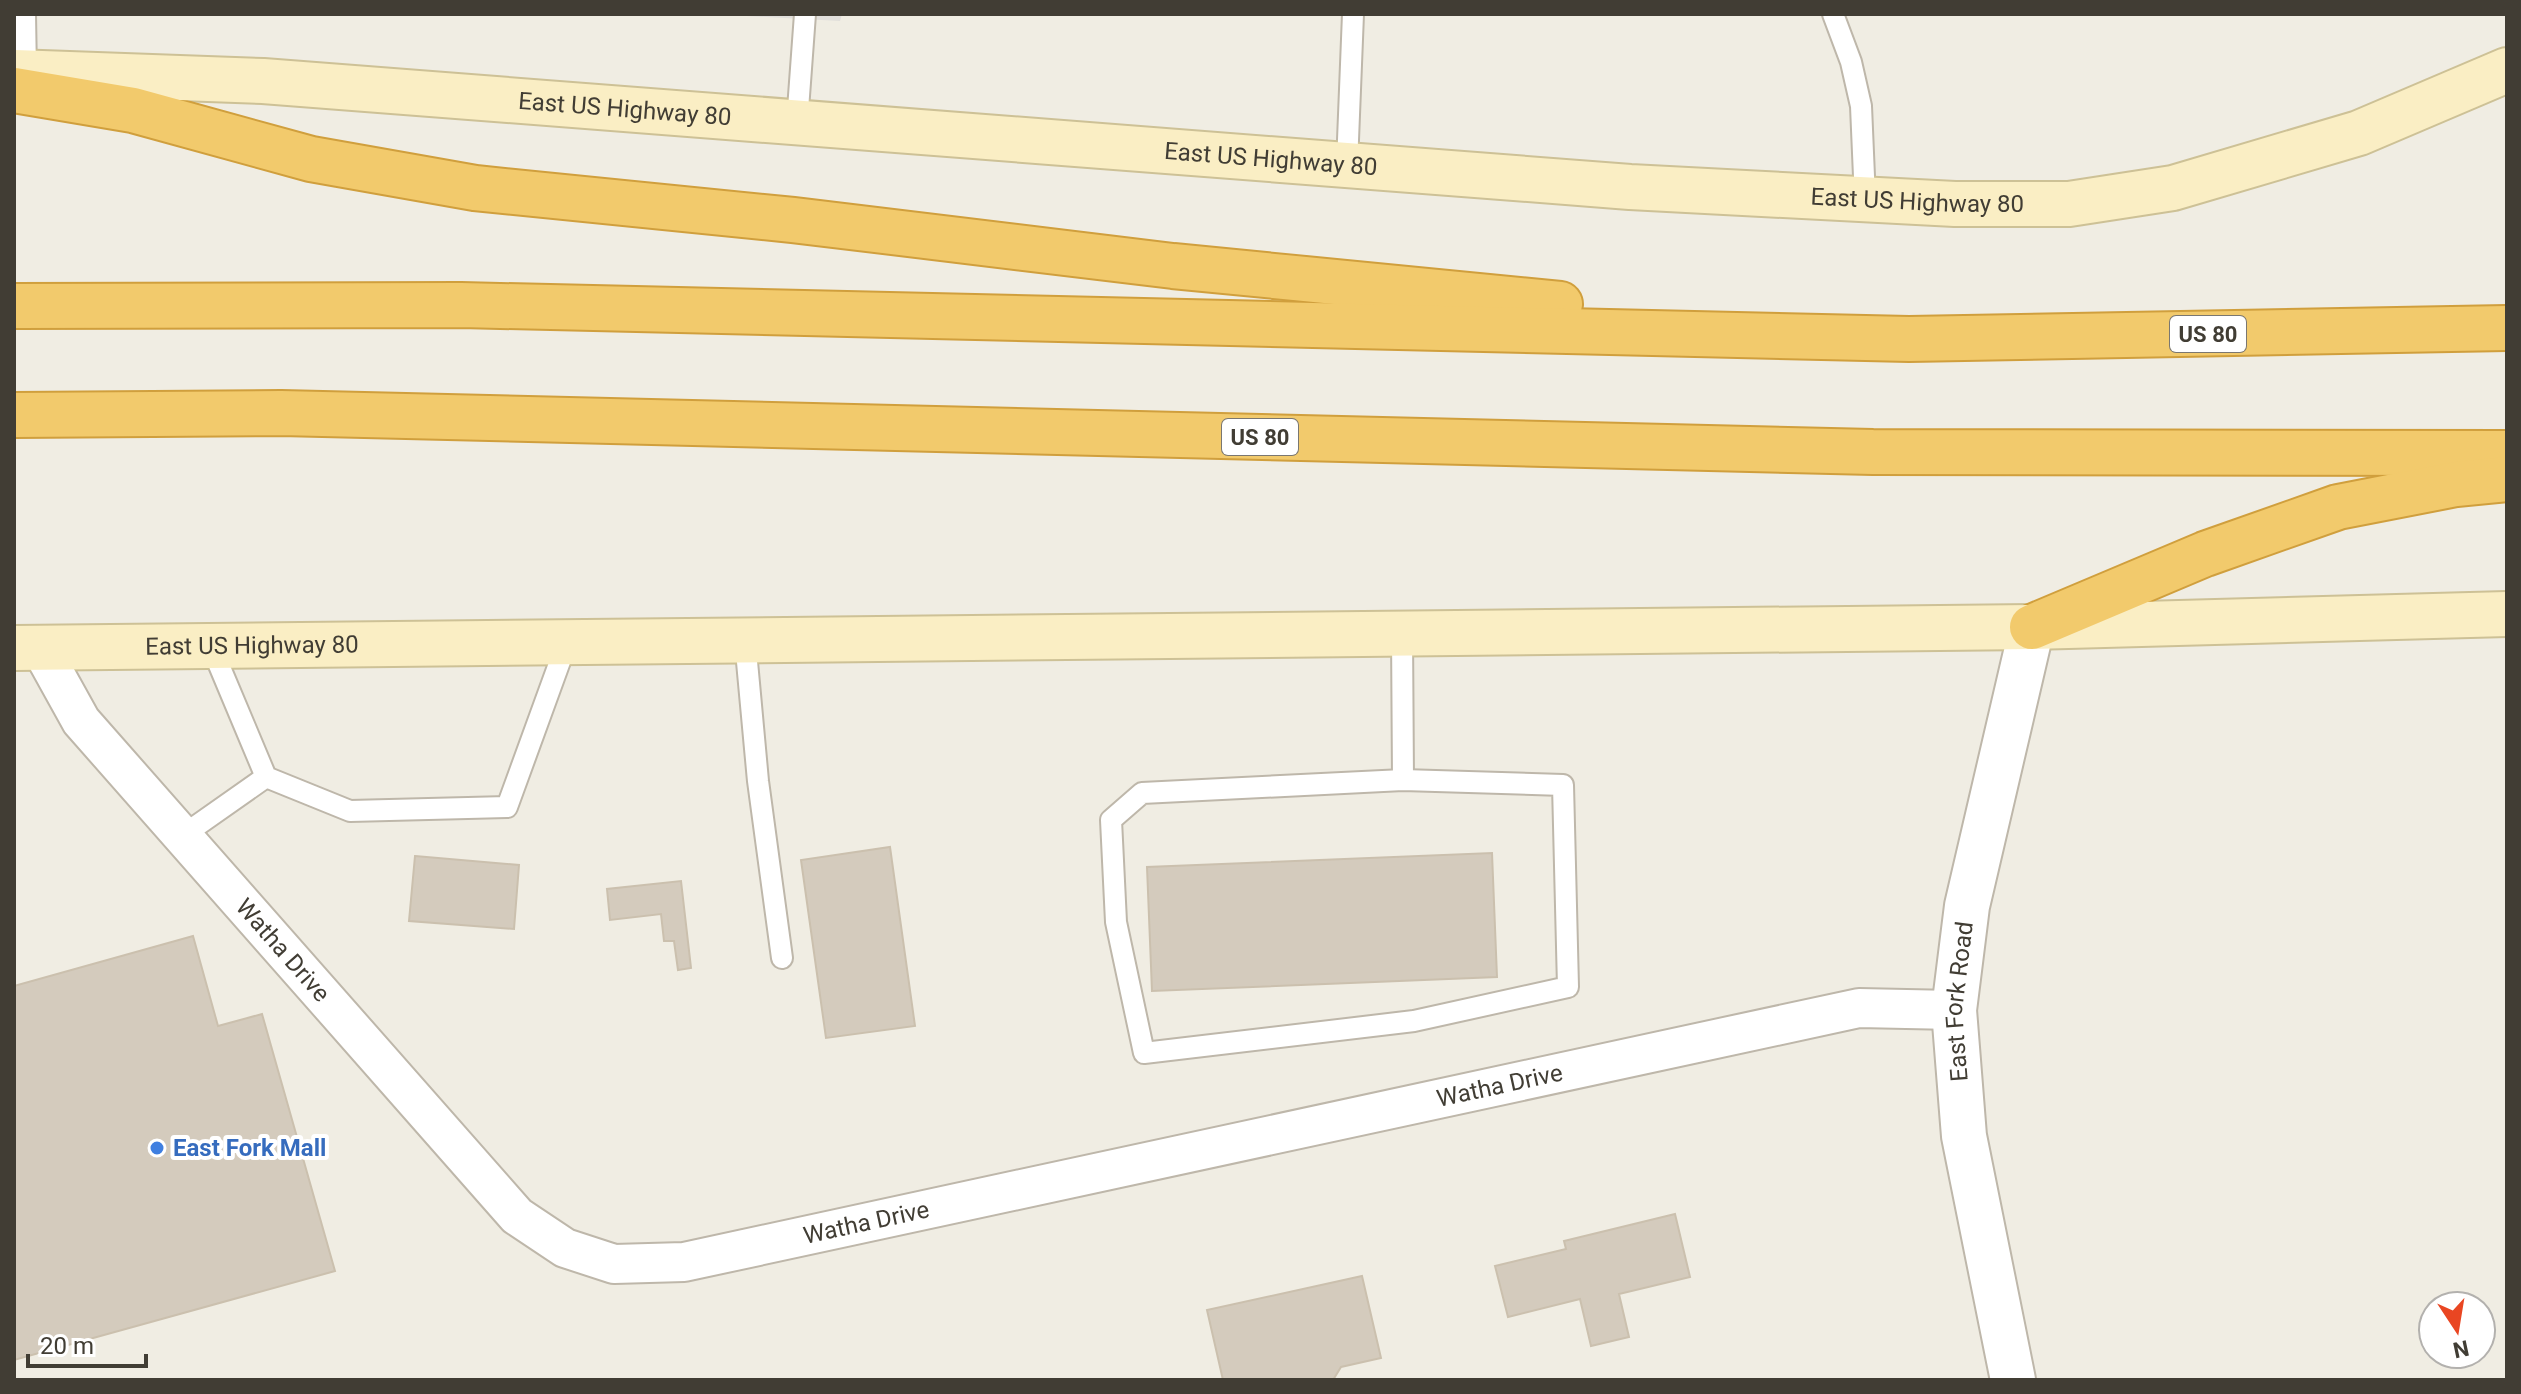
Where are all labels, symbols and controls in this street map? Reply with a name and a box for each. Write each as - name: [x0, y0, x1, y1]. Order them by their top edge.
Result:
- street label: East US Highway 80: [517, 87, 732, 131]
- street label: East US Highway 80: [1163, 137, 1378, 181]
- street label: East US Highway 80: [1810, 182, 2024, 218]
- road number: US 80: [2170, 316, 2246, 352]
- road number: US 80: [1222, 419, 1298, 455]
- street label: East US Highway 80: [145, 630, 359, 661]
- street label: Watha Drive: [230, 893, 336, 1007]
- street label: East Fork Road: [1939, 920, 1979, 1083]
- street label: Watha Drive: [1434, 1058, 1565, 1113]
- place label: East Fork Mall: [173, 1134, 326, 1162]
- marker: East Fork Mall: [148, 1139, 166, 1157]
- street label: Watha Drive: [801, 1195, 932, 1250]
- north arrow: [2417, 1290, 2497, 1370]
- scale bar: [28, 1318, 146, 1368]
- text: 20 m: [40, 1332, 94, 1360]
- text: N: [2451, 1335, 2471, 1363]

